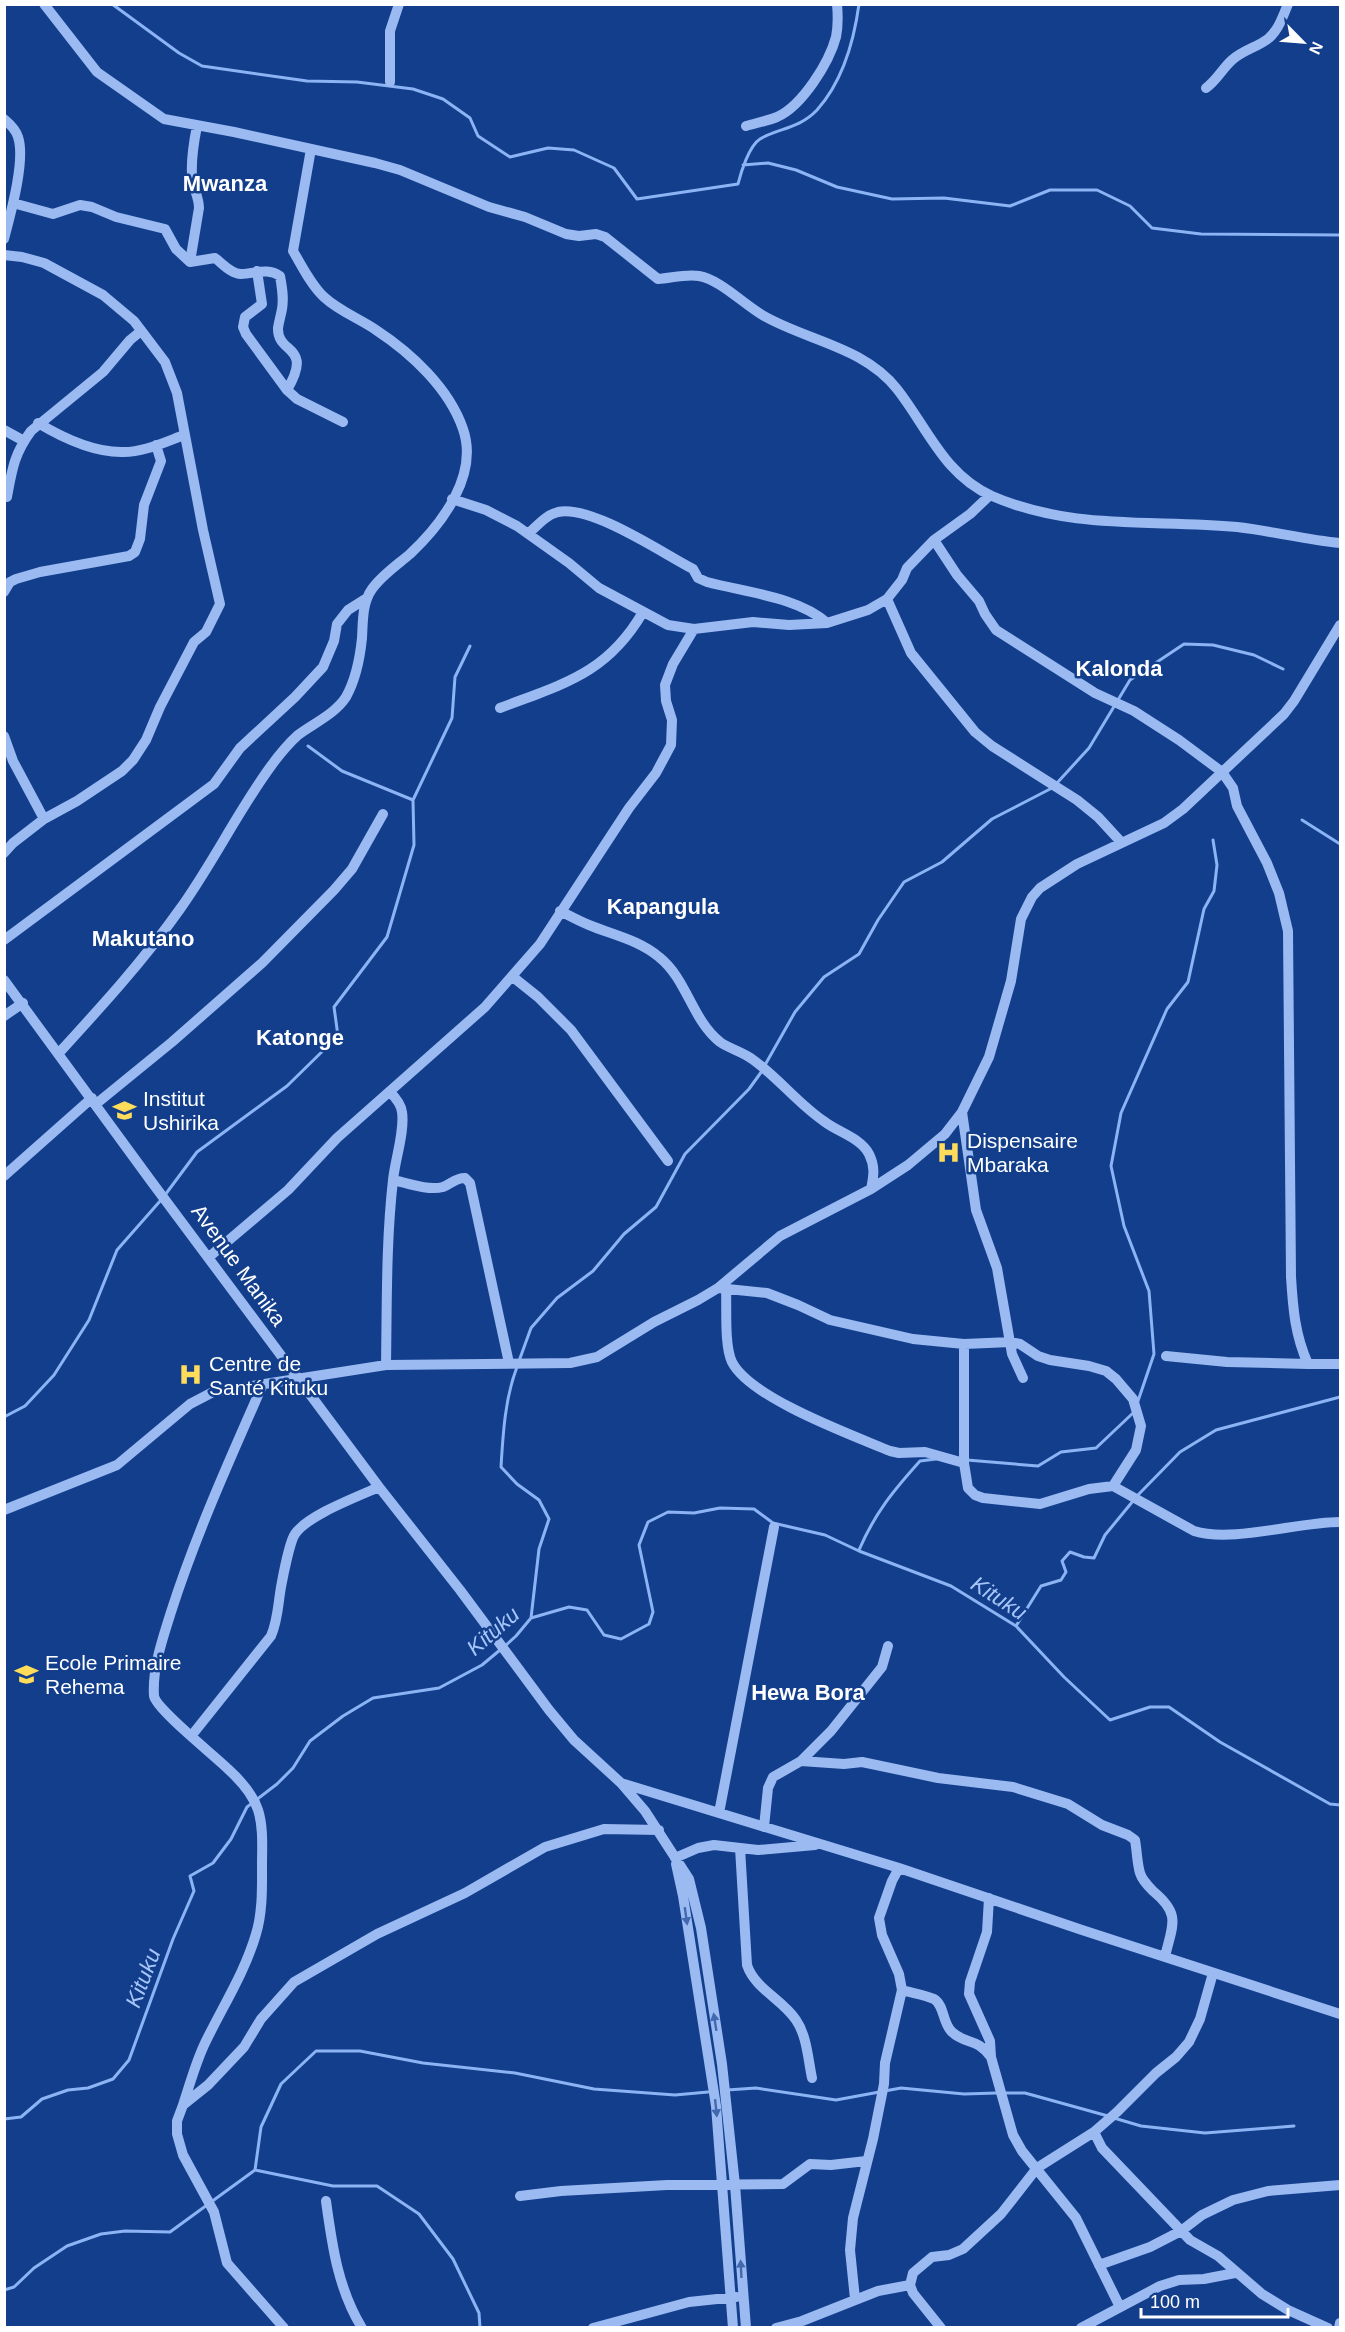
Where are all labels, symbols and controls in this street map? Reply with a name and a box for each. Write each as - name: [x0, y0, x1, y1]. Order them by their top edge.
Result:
- north arrow: [1273, 12, 1333, 72]
- text: N: [1306, 39, 1326, 57]
- district label: Mwanza: [183, 171, 268, 196]
- district label: Kalonda: [1076, 656, 1163, 681]
- district label: Kapangula: [607, 894, 720, 919]
- district label: Makutano: [92, 926, 194, 951]
- district label: Katonge: [256, 1025, 344, 1050]
- place label: Institut Ushirika: [143, 1087, 219, 1134]
- school or university icon: Institut Ushirika: [112, 1097, 138, 1123]
- place label: Dispensaire Mbaraka: [967, 1129, 1078, 1176]
- hospital icon: Dispensaire Mbaraka: [936, 1139, 962, 1165]
- street label: Avenue Manika: [187, 1200, 291, 1330]
- place label: Centre de Santé Kituku: [209, 1352, 328, 1399]
- hospital icon: Centre de Santé Kituku: [178, 1362, 204, 1388]
- water label: Kituku: [967, 1571, 1031, 1625]
- water label: Kituku: [462, 1602, 524, 1660]
- place label: Ecole Primaire Rehema: [45, 1651, 182, 1698]
- school or university icon: Ecole Primaire Rehema: [14, 1661, 40, 1687]
- district label: Hewa Bora: [751, 1680, 866, 1705]
- one-way arrow: [681, 1906, 691, 1925]
- water label: Kituku: [120, 1945, 166, 2011]
- one-way arrow: [710, 2013, 719, 2032]
- one-way arrow: [711, 2099, 720, 2118]
- one-way arrow: [737, 2260, 746, 2279]
- scale bar: [1141, 2281, 1288, 2319]
- text: 100 m: [1150, 2292, 1200, 2312]

